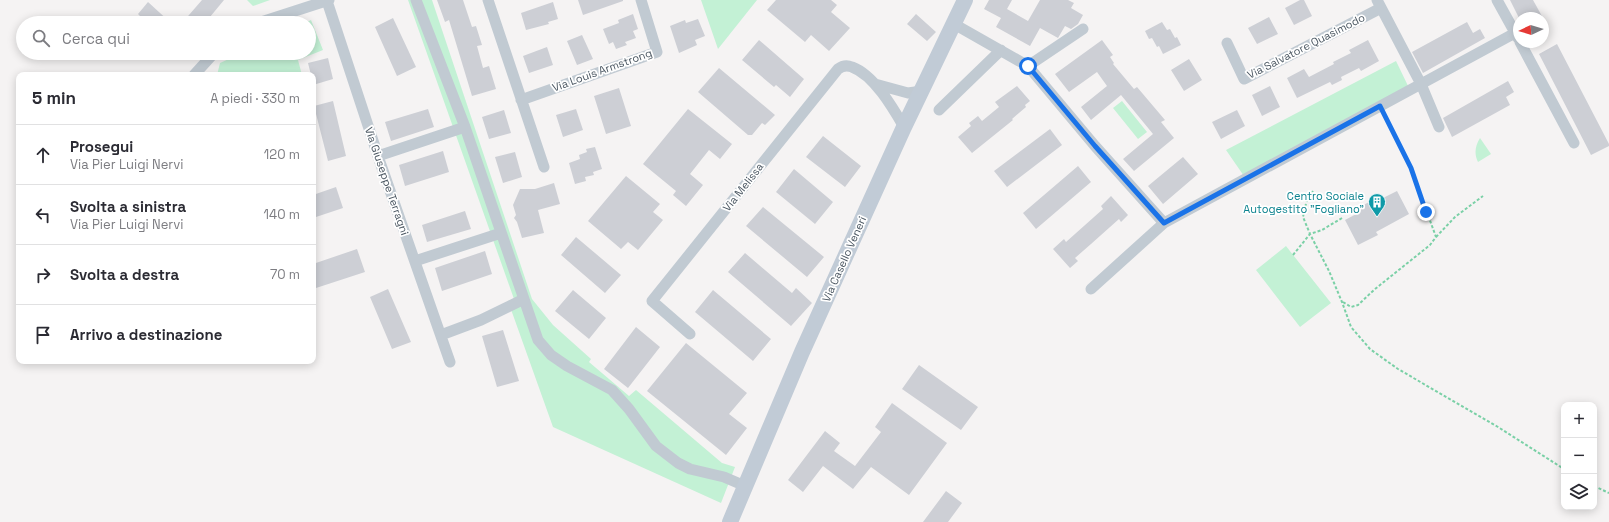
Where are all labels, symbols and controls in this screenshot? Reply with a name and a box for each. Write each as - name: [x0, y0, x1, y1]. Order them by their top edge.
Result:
- street label: Via Salvatore Quasimodo: [1245, 10, 1367, 82]
- north arrow: [1513, 12, 1549, 48]
- search box: [16, 16, 316, 60]
- icon: search: [30, 27, 52, 49]
- text: Cerca qui: [62, 29, 130, 48]
- street label: Via Louis Armstrong: [550, 45, 654, 95]
- route start: [1019, 57, 1037, 75]
- text: 5 min: [32, 87, 76, 109]
- text: A piedi · 330 m: [210, 90, 300, 107]
- street label: Via Giuseppe Terragni: [362, 125, 412, 237]
- text: Prosegui: [70, 137, 133, 156]
- icon: ahead: [32, 144, 54, 166]
- text: 120 m: [264, 146, 300, 163]
- text: Via Pier Luigi Nervi: [70, 156, 183, 173]
- street label: Via Melissa: [720, 159, 767, 214]
- place label: Centro Sociale Autogestito "Fogliano": [1243, 189, 1364, 216]
- building icon: Centro Sociale Autogestito "Fogliano": [1367, 192, 1387, 217]
- text: Svolta a sinistra: [70, 197, 186, 216]
- route end: [1417, 203, 1435, 221]
- icon: left: [32, 204, 54, 226]
- text: 140 m: [264, 206, 300, 223]
- street label: Via Casello Veneri: [819, 214, 869, 304]
- text: Via Pier Luigi Nervi: [70, 216, 183, 233]
- icon: right: [32, 264, 54, 286]
- text: Svolta a destra: [70, 265, 179, 284]
- text: 70 m: [270, 266, 300, 283]
- icon: arrive: [32, 324, 54, 346]
- text: Arrivo a destinazione: [70, 325, 222, 344]
- map controls: [1561, 402, 1597, 510]
- button: +: [1561, 402, 1597, 438]
- button: −: [1561, 438, 1597, 474]
- button: layers: [1561, 474, 1597, 510]

